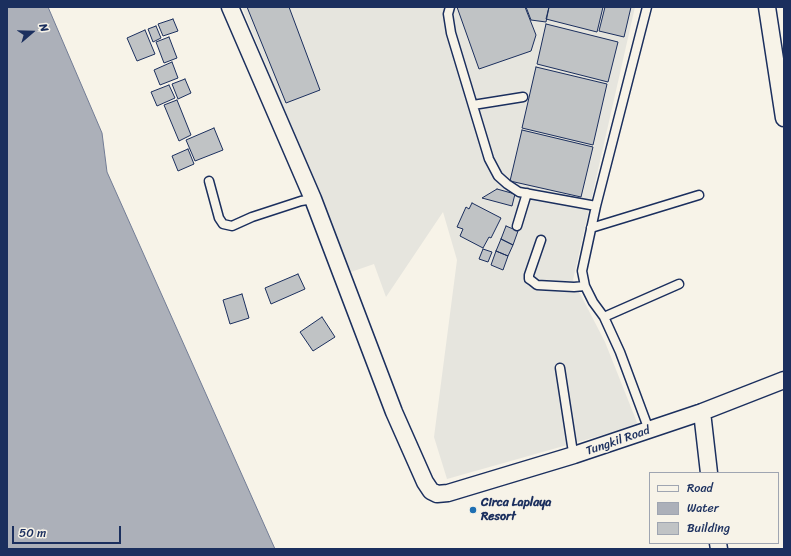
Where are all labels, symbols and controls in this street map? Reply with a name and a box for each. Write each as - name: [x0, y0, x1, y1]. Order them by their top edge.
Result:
- north arrow: [12, 12, 52, 52]
- text: N: [34, 21, 54, 35]
- street label: Tungkil Road: [584, 423, 652, 459]
- legend: [649, 472, 779, 544]
- text: Road: [687, 477, 713, 499]
- place label: Circa Laplaya Resort: [481, 496, 551, 524]
- text: Water: [687, 497, 719, 519]
- marker: Circa Laplaya Resort: [468, 505, 478, 515]
- text: Building: [687, 517, 730, 539]
- scale bar: [14, 518, 123, 544]
- text: 50 m: [19, 522, 46, 544]

